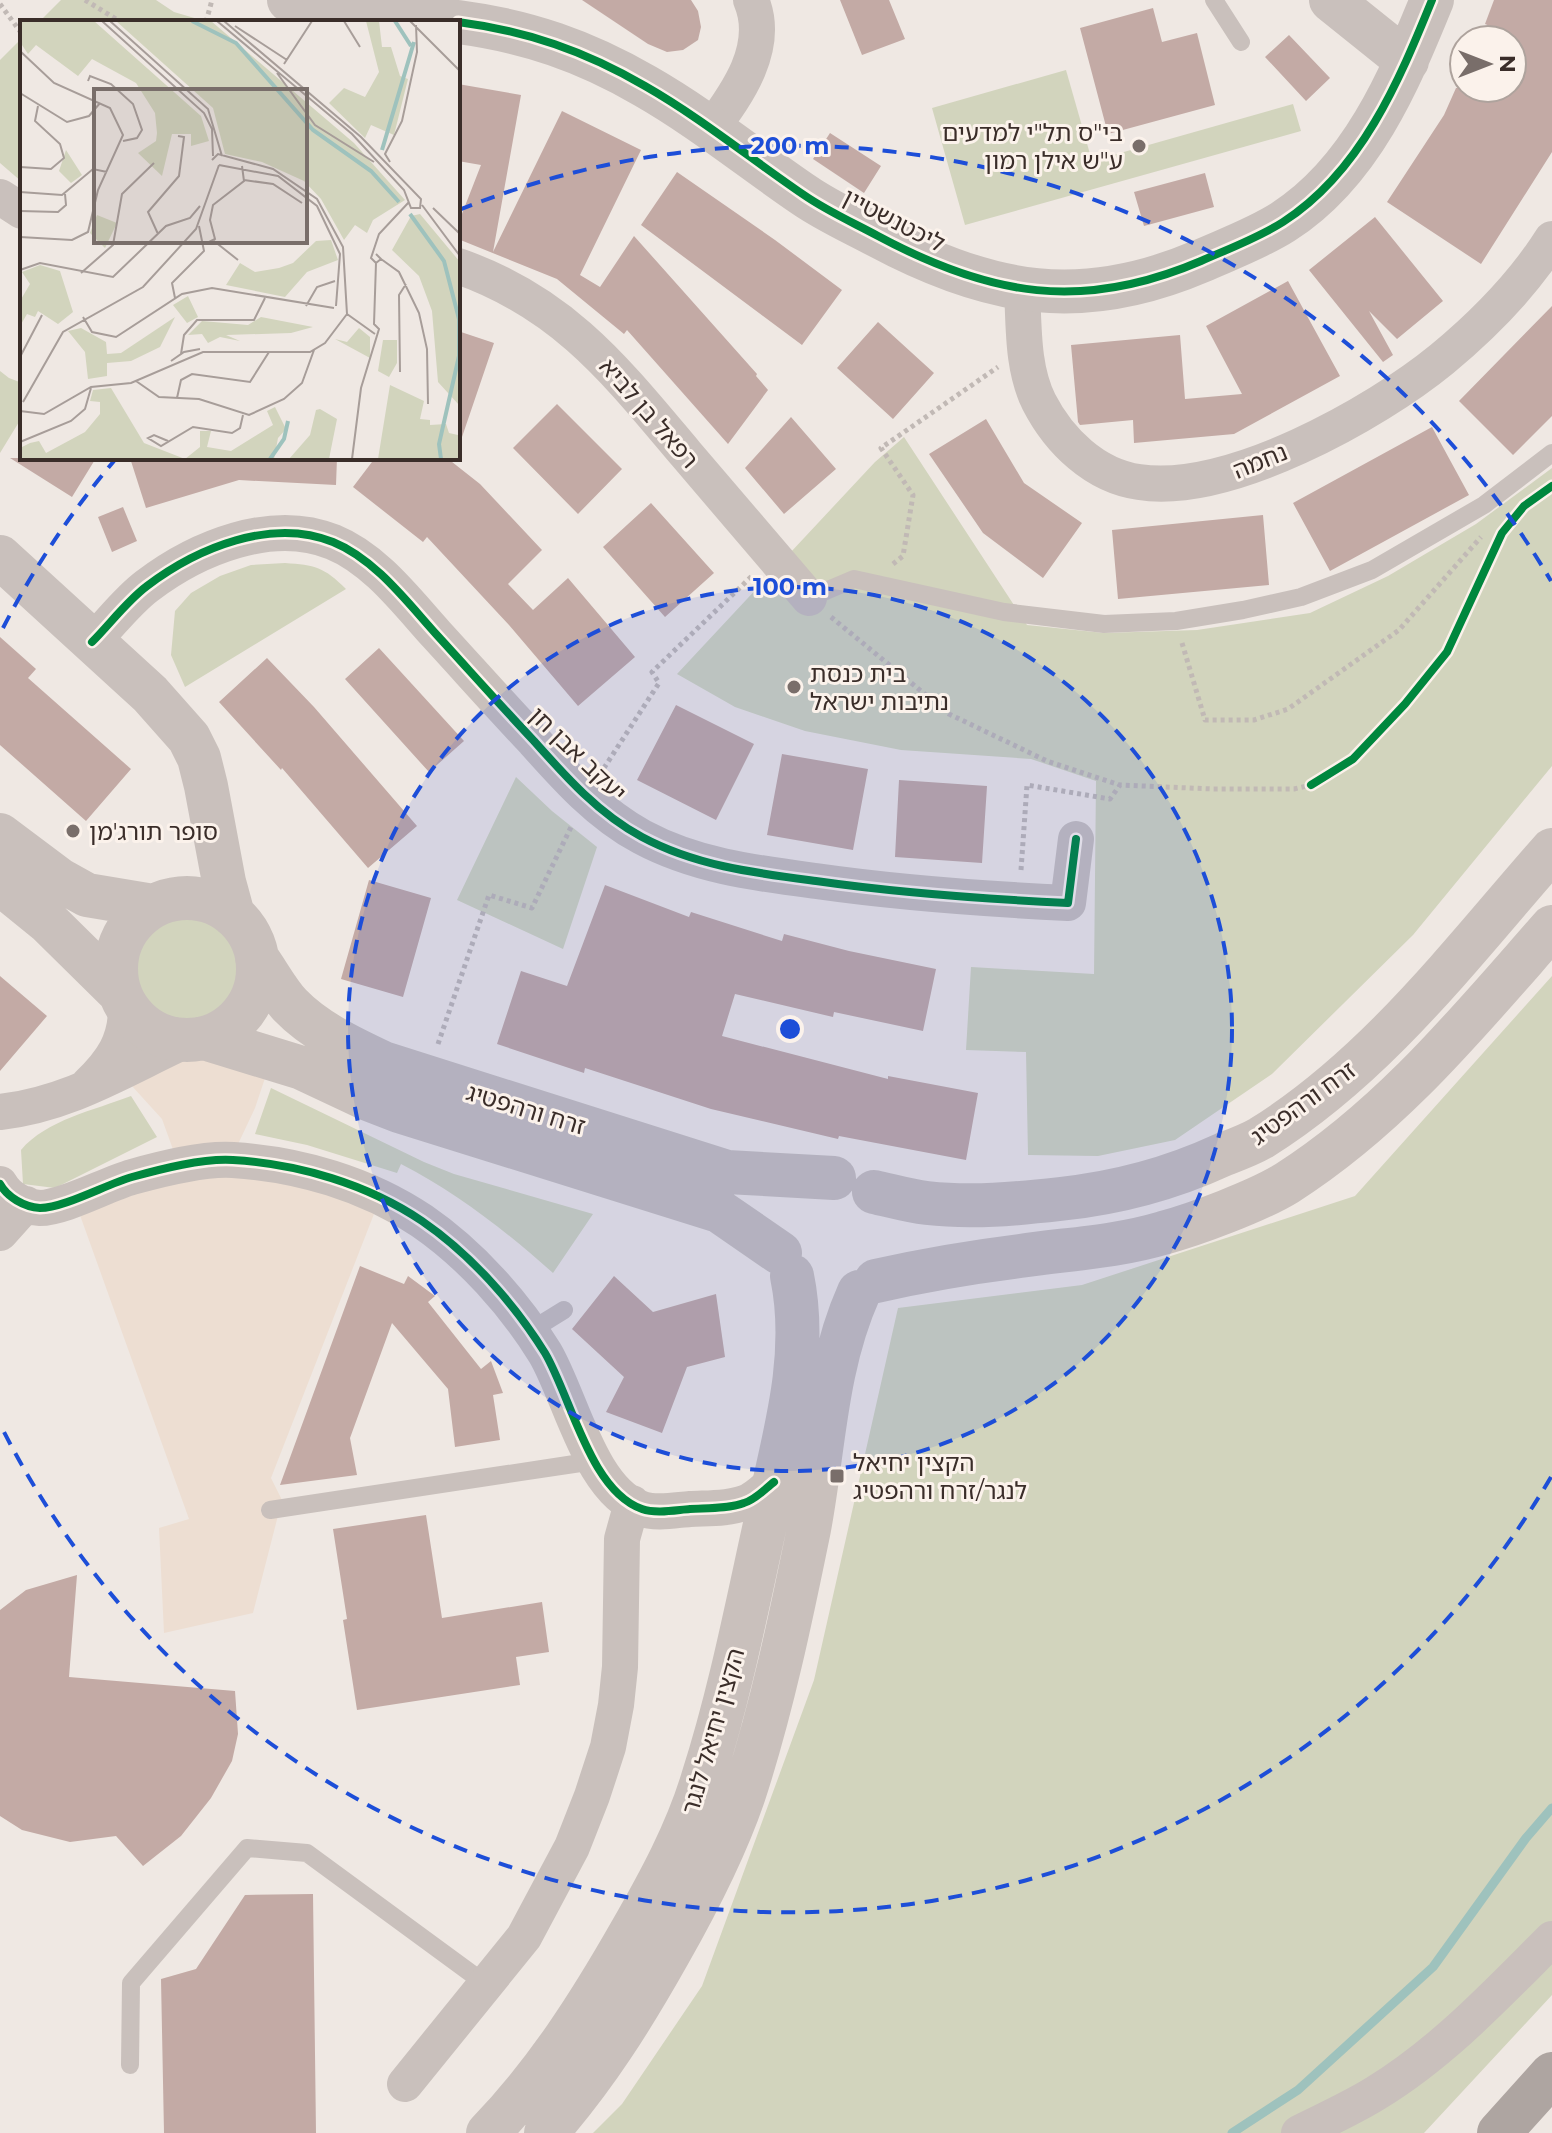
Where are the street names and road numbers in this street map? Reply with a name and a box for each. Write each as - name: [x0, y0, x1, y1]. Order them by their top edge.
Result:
- street label: ליכטנשטיין: [838, 182, 950, 258]
- street label: רפאל בן לביא: [593, 352, 705, 474]
- street label: נחמה: [1229, 437, 1291, 485]
- street label: יעקב אבן חן: [524, 701, 632, 807]
- street label: זרח ורהפטיג: [1245, 1055, 1361, 1151]
- street label: זרח ורהפטיג: [463, 1077, 589, 1141]
- street label: הקצין יחיאל לנגר: [675, 1645, 751, 1817]

